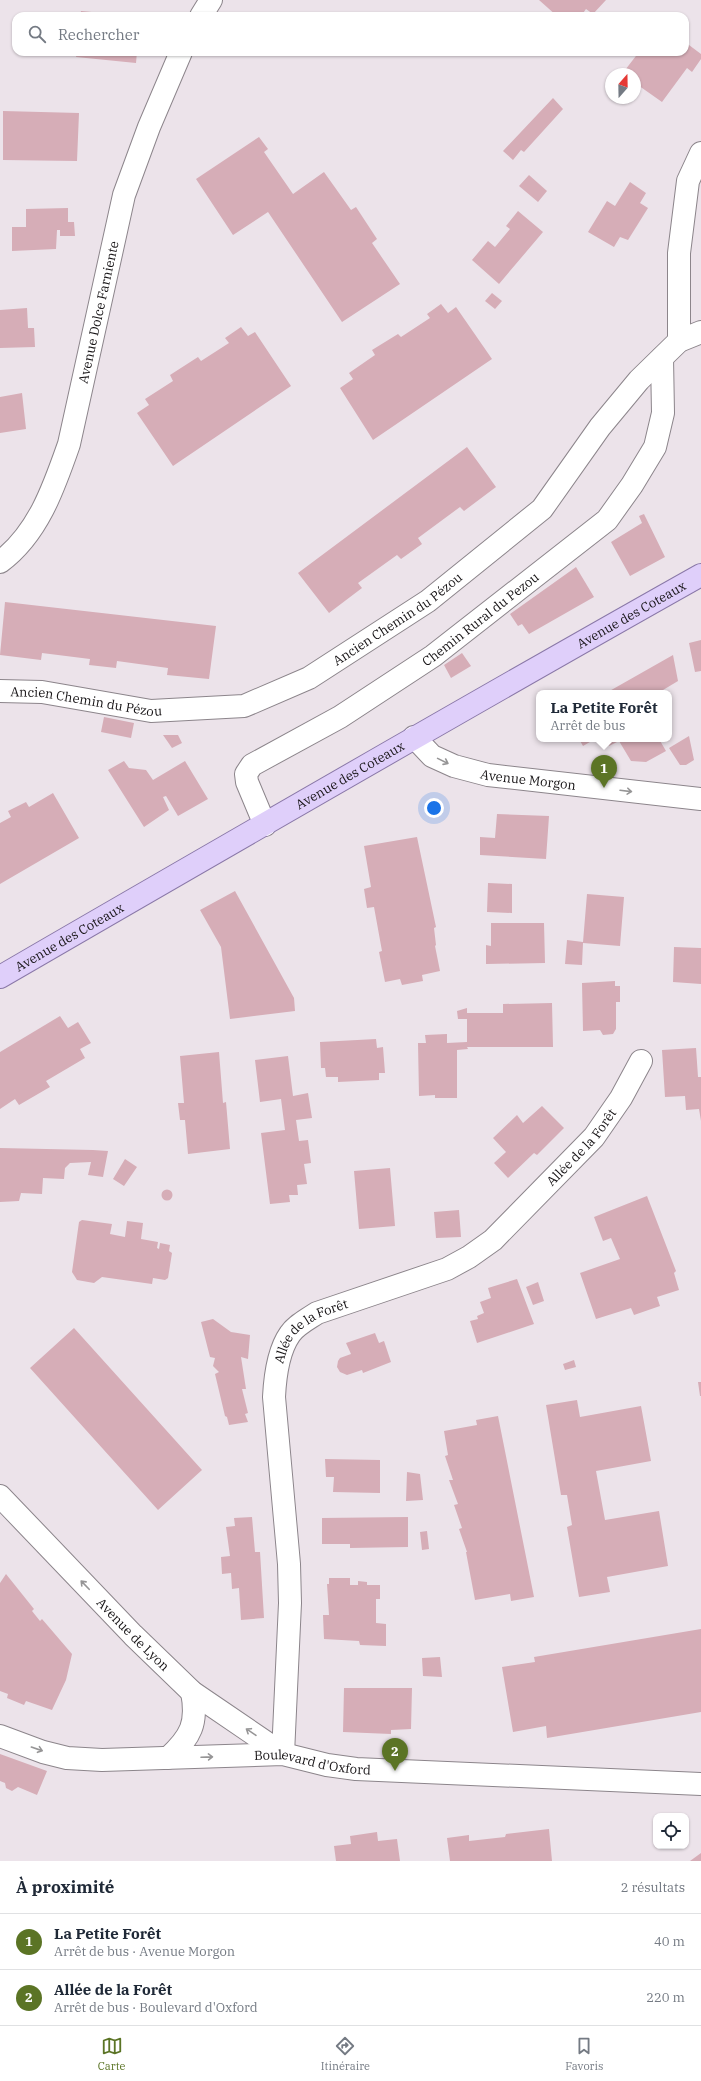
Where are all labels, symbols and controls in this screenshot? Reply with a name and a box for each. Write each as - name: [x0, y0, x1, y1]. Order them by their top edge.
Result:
- search box: [12, 12, 689, 56]
- icon: search: [26, 23, 48, 45]
- text: Rechercher: [58, 25, 139, 44]
- north arrow: [605, 68, 641, 104]
- street label: Avenue Dolce Farniente: [75, 239, 123, 385]
- street label: Ancien Chemin du Pézou: [330, 569, 466, 669]
- street label: Chemin Rural du Pezou: [419, 569, 542, 670]
- street label: Avenue des Coteaux: [574, 577, 689, 652]
- street label: Ancien Chemin du Pézou: [10, 683, 163, 720]
- popup: [536, 690, 672, 742]
- text: La Petite Forêt: [550, 698, 658, 717]
- text: Arrêt de bus: [550, 717, 625, 734]
- street label: Avenue des Coteaux: [293, 737, 407, 813]
- pin: 1: [591, 755, 617, 788]
- one-way arrow: [437, 758, 449, 765]
- street label: Avenue Morgon: [479, 765, 577, 794]
- one-way arrow: [619, 787, 632, 795]
- your location: [424, 798, 444, 818]
- street label: Avenue des Coteaux: [12, 899, 127, 975]
- street label: Allée de la Forêt: [543, 1105, 620, 1190]
- street label: Allée de la Forêt: [270, 1295, 350, 1365]
- one-way arrow: [80, 1580, 90, 1590]
- street label: Avenue de Lyon: [93, 1594, 173, 1675]
- one-way arrow: [245, 1728, 257, 1736]
- pin: 2: [382, 1738, 408, 1771]
- one-way arrow: [30, 1746, 42, 1754]
- street label: Boulevard d'Oxford: [254, 1746, 371, 1779]
- one-way arrow: [200, 1753, 213, 1761]
- map controls: [653, 1813, 689, 1849]
- button: locate: [653, 1813, 689, 1849]
- text: À proximité: [16, 1876, 114, 1898]
- text: 2 résultats: [621, 1879, 685, 1896]
- text: La Petite Forêt: [54, 1924, 161, 1943]
- text: 1: [25, 1933, 33, 1950]
- text: 40 m: [654, 1933, 685, 1950]
- text: Arrêt de bus · Avenue Morgon: [54, 1943, 235, 1960]
- text: Allée de la Forêt: [54, 1980, 172, 1999]
- text: 2: [25, 1989, 33, 2006]
- text: 220 m: [646, 1989, 685, 2006]
- text: Arrêt de bus · Boulevard d'Oxford: [54, 1999, 258, 2016]
- tab: Carte: [98, 2035, 125, 2073]
- tab: Itinéraire: [321, 2035, 370, 2073]
- tab: Favoris: [565, 2035, 603, 2073]

